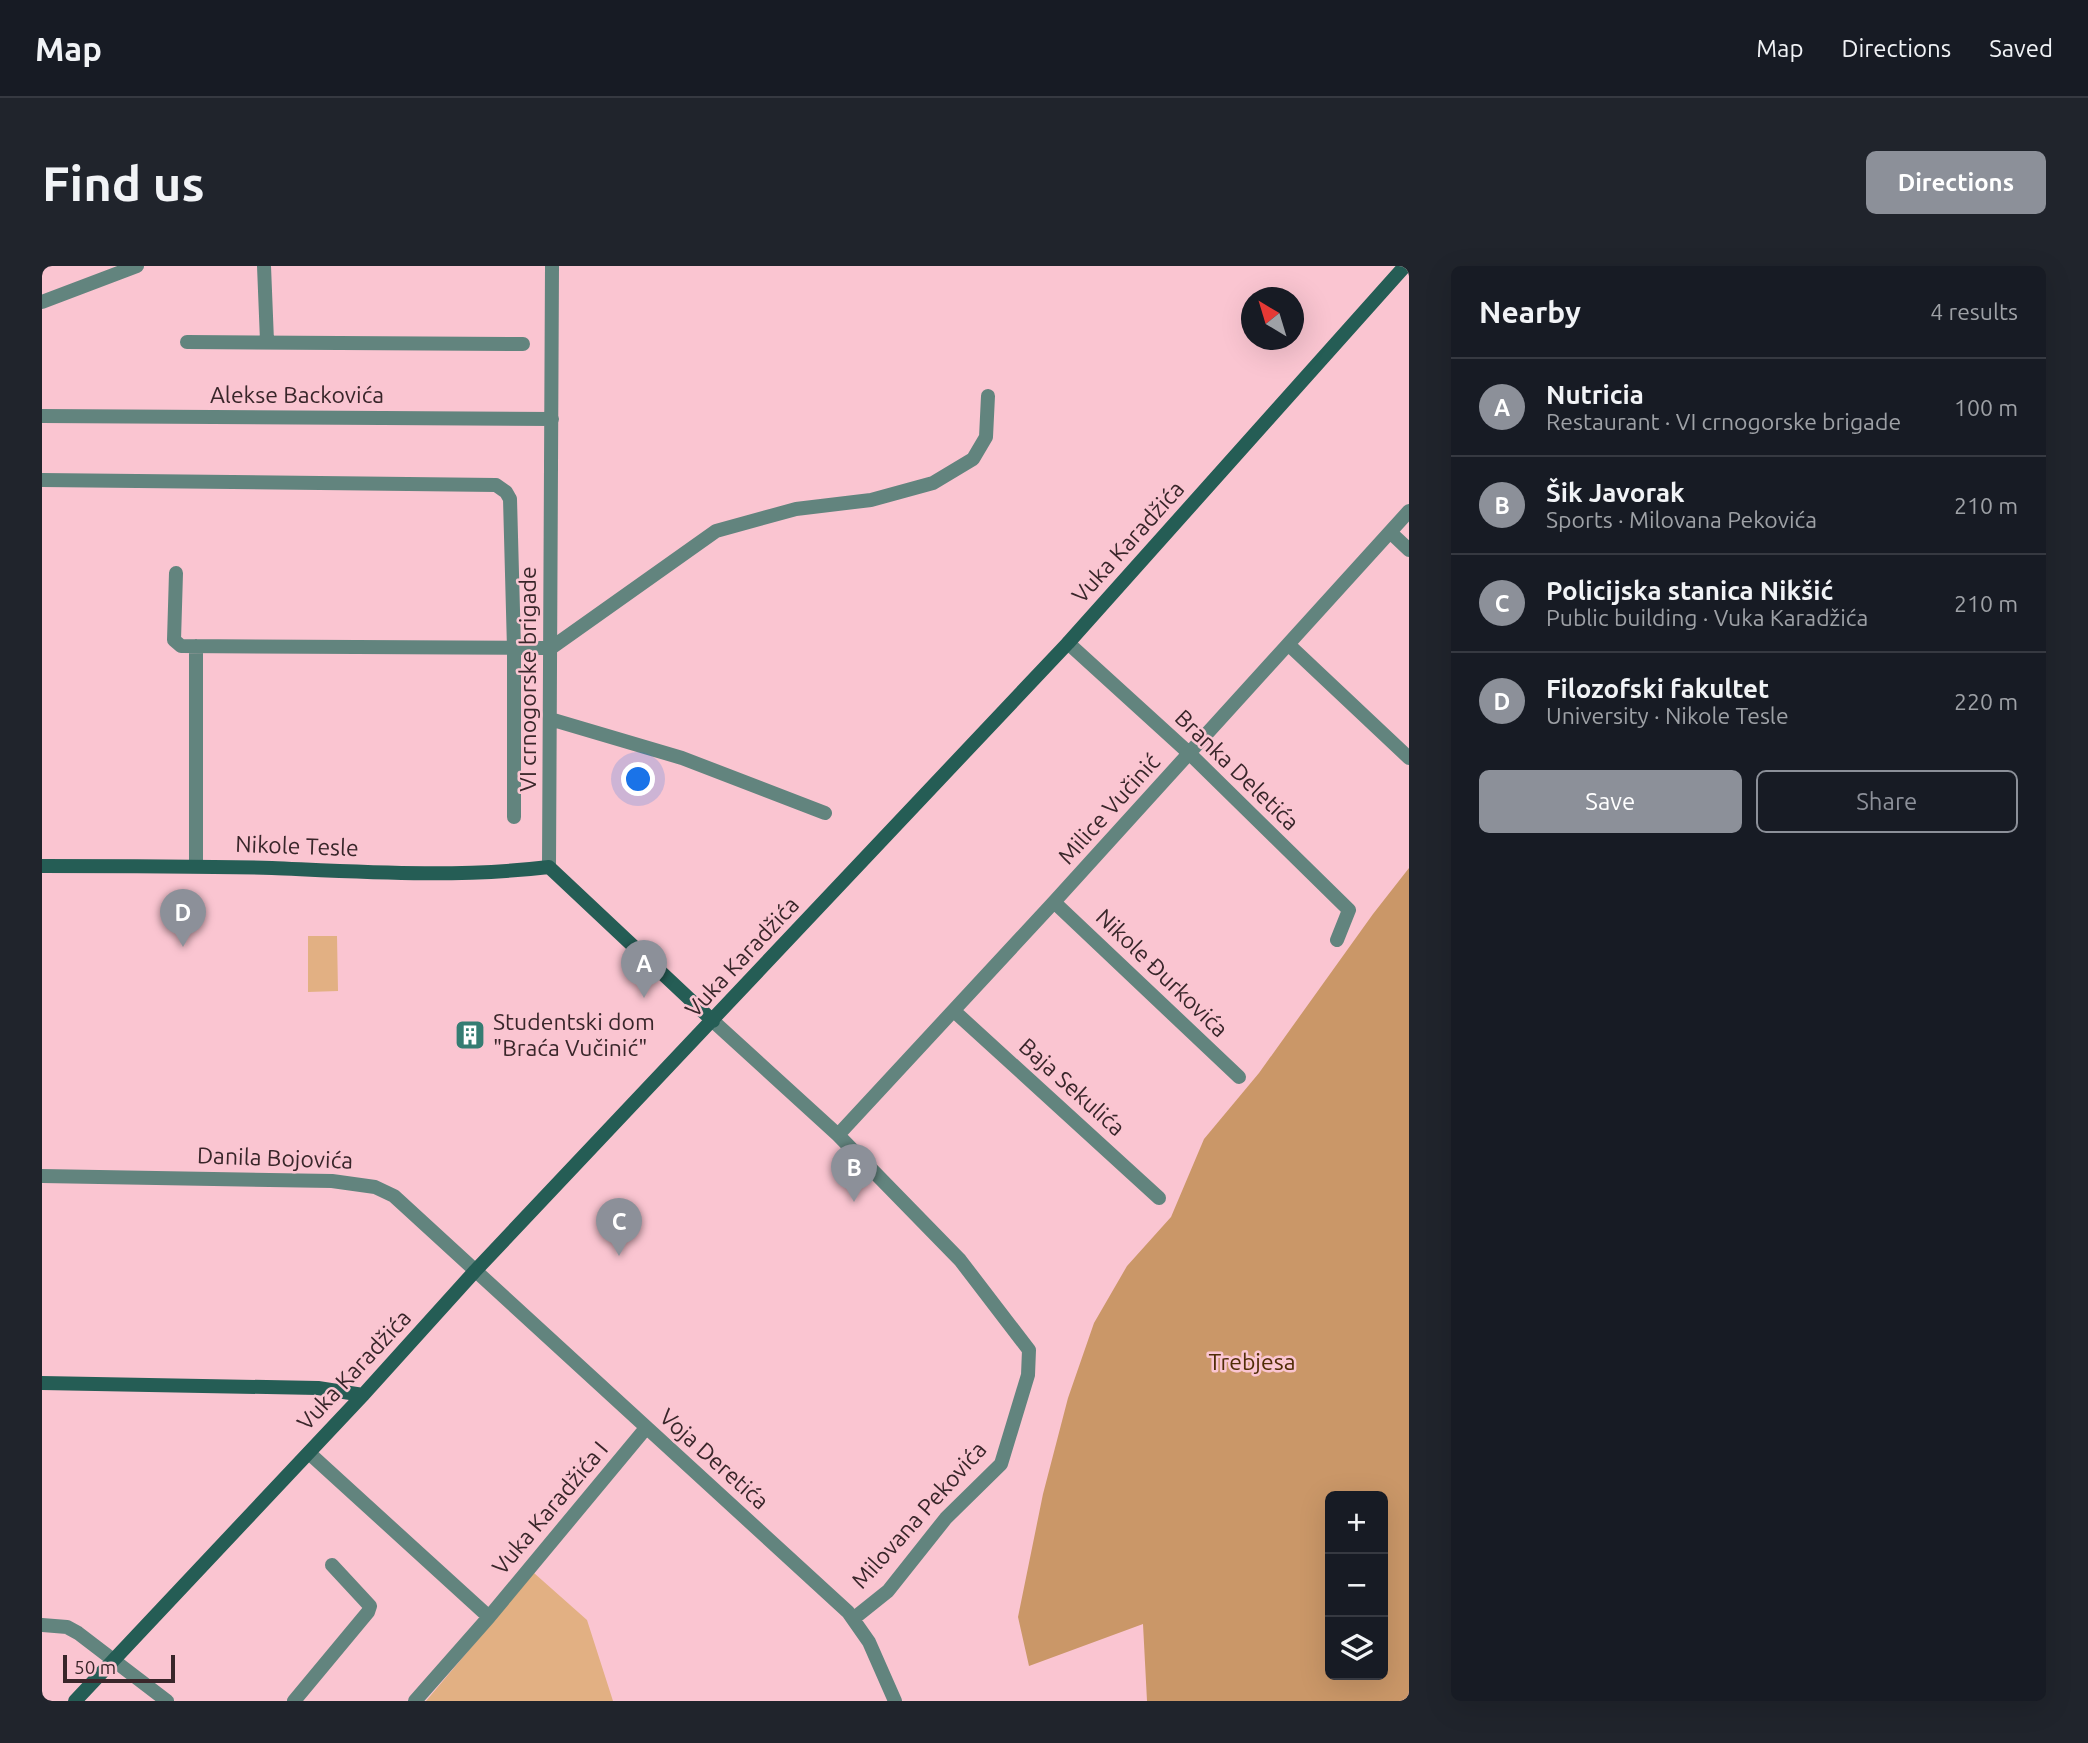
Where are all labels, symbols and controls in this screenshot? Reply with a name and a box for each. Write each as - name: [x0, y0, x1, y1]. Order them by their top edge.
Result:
- text: Map: [35, 30, 102, 67]
- text: Map: [1756, 35, 1803, 62]
- text: Directions: [1841, 35, 1951, 62]
- text: Saved: [1989, 35, 2053, 62]
- button: Directions: [1866, 151, 2046, 214]
- text: Find us: [42, 155, 205, 210]
- north arrow: [1241, 287, 1304, 350]
- text: Nearby: [1479, 295, 1581, 329]
- text: 4 results: [1930, 299, 2018, 324]
- text: Nutricia: [1546, 380, 1644, 409]
- street label: Alekse Backovića: [210, 382, 384, 407]
- text: A: [1494, 395, 1510, 420]
- text: 100 m: [1954, 395, 2018, 420]
- text: Restaurant · VI crnogorske brigade: [1546, 409, 1901, 434]
- street label: Vuka Karadžića: [1067, 476, 1189, 607]
- text: Šik Javorak: [1546, 478, 1685, 507]
- text: B: [1494, 493, 1510, 518]
- text: 210 m: [1954, 493, 2018, 518]
- text: Sports · Milovana Pekovića: [1546, 507, 1817, 532]
- street label: VI crnogorske brigade: [515, 566, 540, 792]
- text: Policijska stanica Nikšić: [1546, 576, 1833, 605]
- text: C: [1495, 591, 1509, 616]
- text: 210 m: [1954, 591, 2018, 616]
- text: Public building · Vuka Karadžića: [1546, 605, 1868, 630]
- text: Filozofski fakultet: [1546, 674, 1769, 703]
- text: D: [1494, 689, 1510, 714]
- text: 220 m: [1954, 689, 2018, 714]
- text: University · Nikole Tesle: [1546, 703, 1789, 728]
- street label: Branka Deletića: [1171, 704, 1304, 835]
- street label: Milice Vučinić: [1053, 748, 1165, 869]
- your location: [621, 762, 655, 796]
- button: Save: [1479, 770, 1742, 833]
- button: Share: [1756, 770, 2018, 833]
- street label: Nikole Tesle: [235, 831, 359, 860]
- pin: D: [160, 889, 206, 947]
- street label: Vuka Karadžića: [680, 892, 803, 1022]
- street label: Nikole Đurkovića: [1091, 904, 1233, 1042]
- pin: A: [621, 940, 667, 998]
- place label: Studentski dom "Braća Vučinić": [493, 1009, 655, 1060]
- building icon: Studentski dom "Braća Vučinić": [453, 1018, 487, 1052]
- street label: Baja Sekulića: [1015, 1033, 1130, 1140]
- street label: Danila Bojovića: [196, 1142, 354, 1173]
- pin: B: [831, 1144, 877, 1202]
- pin: C: [596, 1198, 642, 1256]
- street label: Vuka Karadžića: [292, 1305, 415, 1435]
- park label: Trebjesa: [1209, 1349, 1295, 1374]
- street label: Voja Deretića: [655, 1403, 774, 1514]
- street label: Vuka Karadžića I: [487, 1436, 612, 1579]
- street label: Milovana Pekovića: [846, 1436, 991, 1593]
- map controls: [1325, 1491, 1388, 1680]
- button: +: [1325, 1491, 1388, 1554]
- button: −: [1325, 1554, 1388, 1617]
- button: layers: [1325, 1617, 1388, 1680]
- scale bar: [63, 1652, 175, 1684]
- text: 50 m: [74, 1656, 116, 1678]

